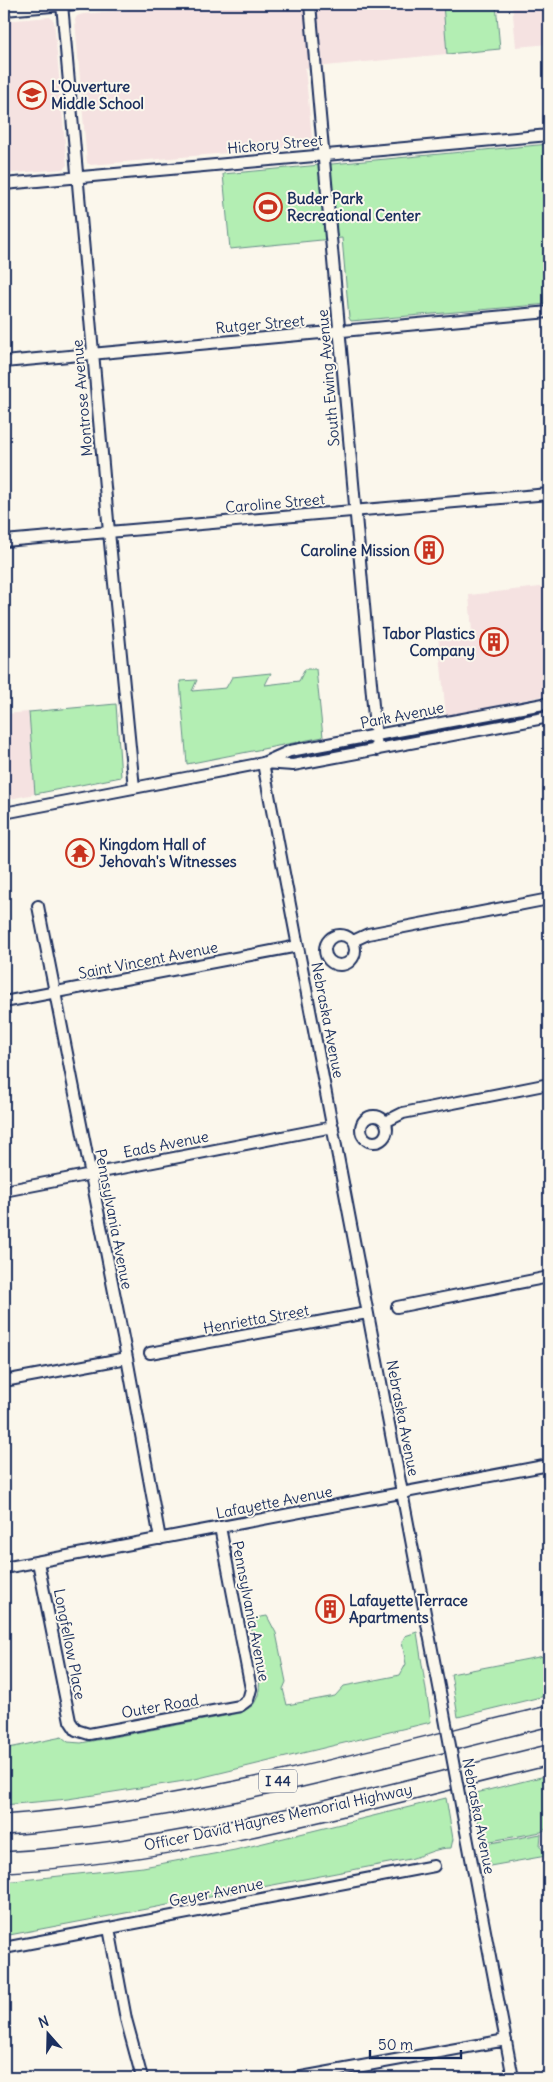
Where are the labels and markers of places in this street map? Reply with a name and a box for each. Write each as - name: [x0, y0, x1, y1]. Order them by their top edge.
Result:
- place label: L'Ouverture Middle School: [51, 77, 144, 113]
- school or university icon: L'Ouverture Middle School: [17, 80, 47, 110]
- place label: Buder Park Recreational Center: [287, 189, 421, 225]
- sports icon: Buder Park Recreational Center: [253, 192, 283, 222]
- building icon: Caroline Mission: [414, 535, 444, 565]
- place label: Caroline Mission: [301, 541, 410, 560]
- place label: Tabor Plastics Company: [383, 624, 475, 661]
- building icon: Tabor Plastics Company: [479, 627, 509, 657]
- place label: Kingdom Hall of Jehovah's Witnesses: [99, 835, 237, 871]
- temple icon: Kingdom Hall of Jehovah's Witnesses: [65, 838, 95, 868]
- place label: Lafayette Terrace Apartments: [349, 1591, 468, 1628]
- building icon: Lafayette Terrace Apartments: [315, 1594, 345, 1624]

